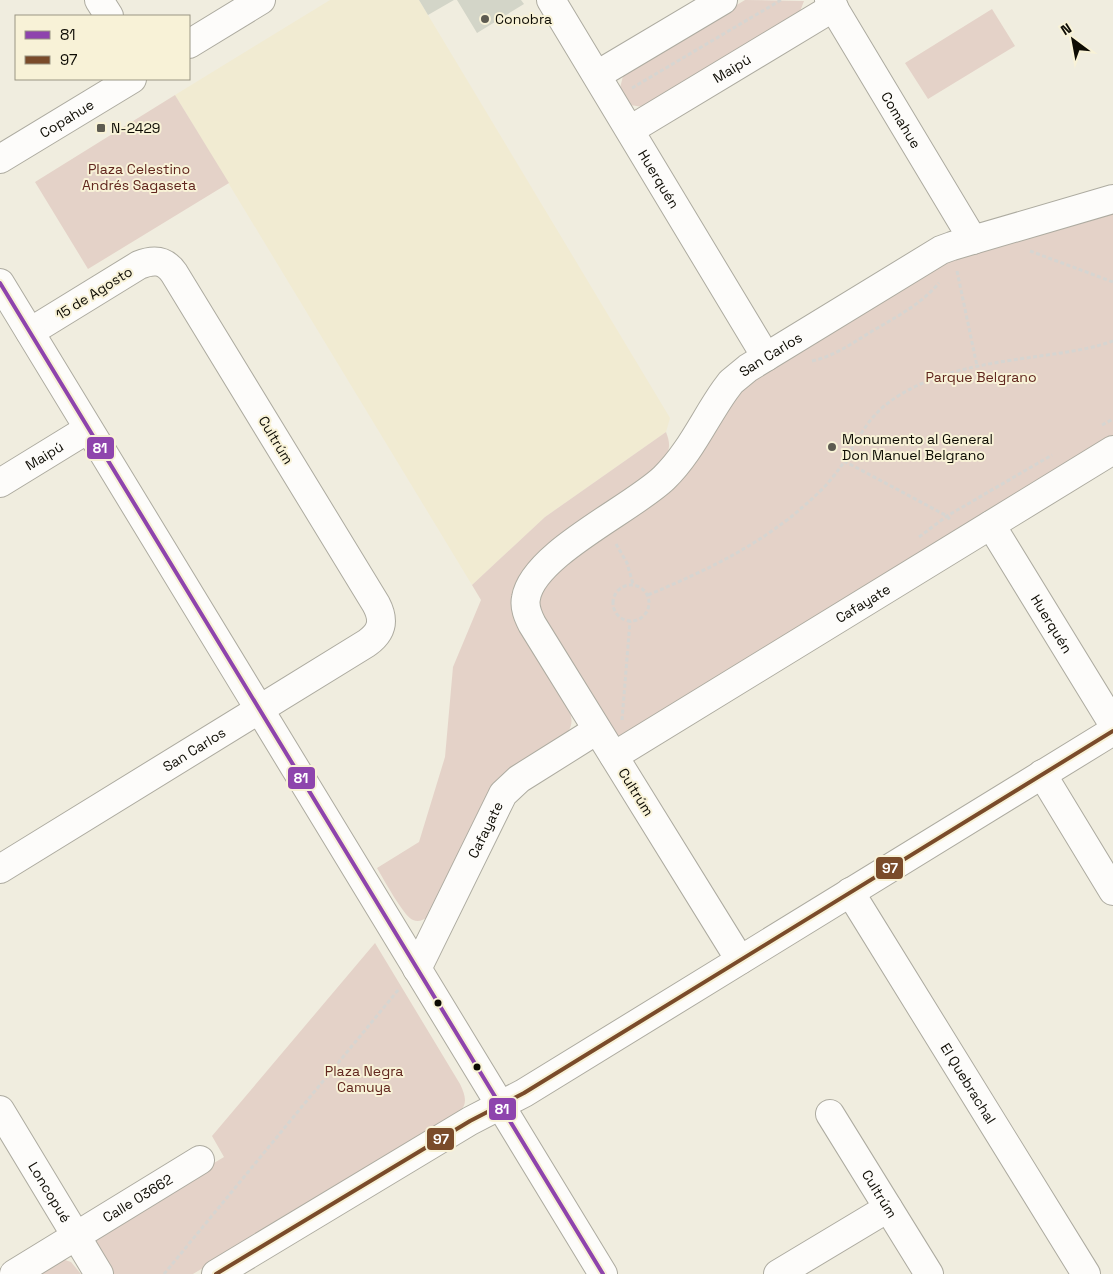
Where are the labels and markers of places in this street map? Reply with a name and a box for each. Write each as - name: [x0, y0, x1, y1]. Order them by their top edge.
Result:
- place label: Conobra: [495, 10, 552, 28]
- marker: Conobra: [479, 13, 491, 25]
- place label: N-2429: [111, 119, 160, 137]
- marker: N-2429: [95, 122, 107, 134]
- place label: Monumento al General Don Manuel Belgrano: [842, 430, 993, 464]
- marker: Monumento al General Don Manuel Belgrano: [826, 441, 838, 453]
- unlabelled marker: [433, 998, 443, 1008]
- unlabelled marker: [472, 1062, 482, 1072]

